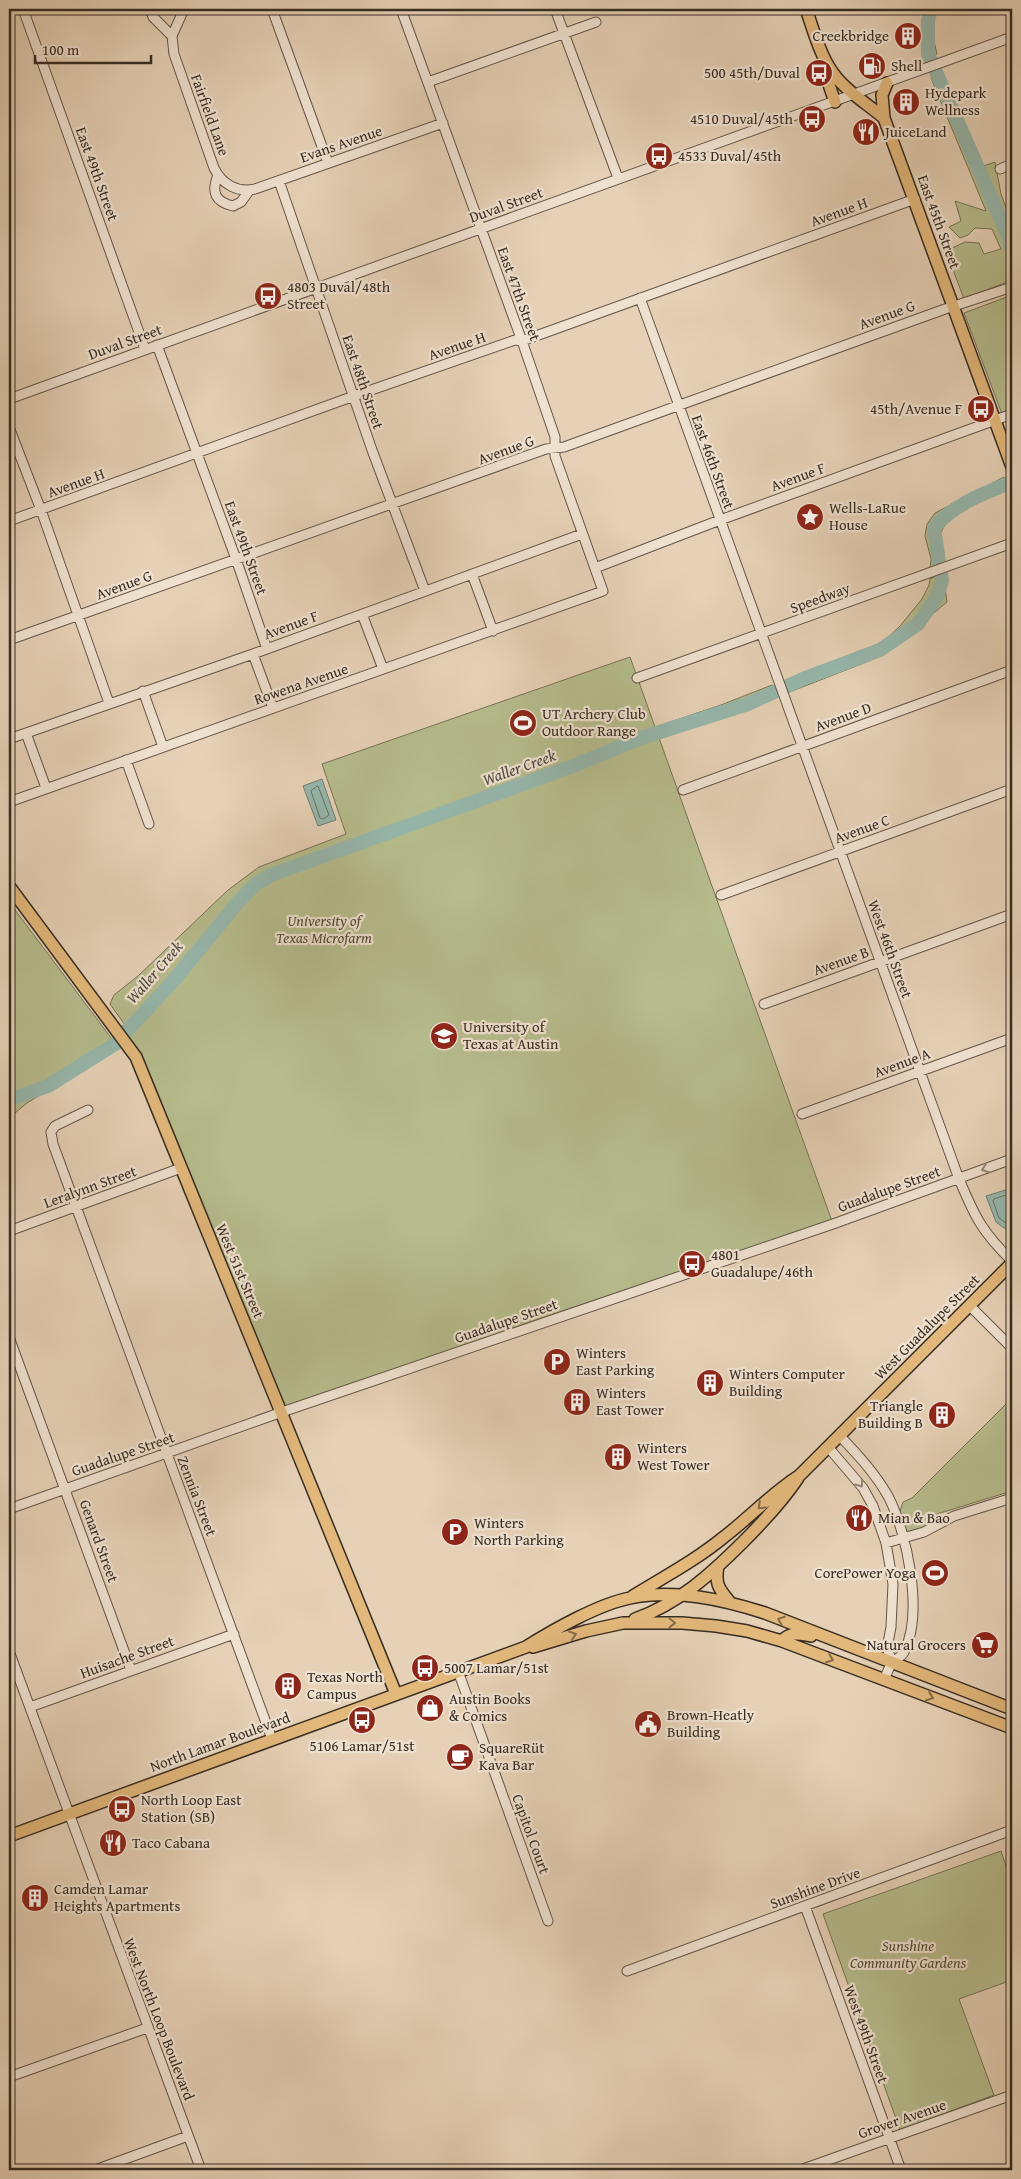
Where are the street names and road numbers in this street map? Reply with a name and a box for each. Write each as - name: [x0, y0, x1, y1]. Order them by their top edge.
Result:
- street label: Fairfield Lane: [186, 71, 235, 159]
- street label: Evans Avenue: [297, 120, 385, 167]
- street label: East 49th Street: [71, 124, 124, 224]
- street label: East 45th Street: [913, 172, 966, 272]
- street label: Duval Street: [466, 181, 546, 228]
- street label: Avenue H: [807, 192, 870, 232]
- street label: East 47th Street: [493, 244, 546, 344]
- street label: Avenue G: [856, 295, 918, 334]
- street label: Duval Street: [85, 318, 165, 365]
- street label: Avenue H: [425, 326, 488, 365]
- street label: East 48th Street: [337, 332, 390, 433]
- street label: East 46th Street: [687, 412, 740, 512]
- street label: Avenue G: [475, 430, 537, 469]
- street label: Avenue F: [768, 457, 828, 496]
- street label: Avenue H: [44, 463, 107, 503]
- street label: East 49th Street: [220, 498, 273, 598]
- street label: Avenue G: [93, 565, 155, 604]
- street label: Speedway: [787, 577, 853, 618]
- street label: Avenue F: [261, 605, 321, 644]
- street label: Rowena Avenue: [251, 658, 351, 709]
- street label: Avenue D: [812, 697, 874, 736]
- street label: Avenue C: [831, 809, 892, 848]
- street label: West 46th Street: [863, 897, 918, 1002]
- street label: Avenue B: [810, 941, 872, 980]
- street label: Avenue A: [871, 1043, 933, 1082]
- street label: Leralynn Street: [41, 1160, 140, 1213]
- street label: Guadalupe Street: [835, 1160, 944, 1217]
- street label: West 51st Street: [211, 1220, 270, 1322]
- street label: West Guadalupe Street: [869, 1269, 985, 1384]
- street label: Guadalupe Street: [451, 1293, 561, 1348]
- street label: Guadalupe Street: [68, 1426, 178, 1481]
- street label: Zennia Street: [173, 1453, 223, 1540]
- street label: Genard Street: [75, 1497, 124, 1586]
- street label: Huisache Street: [77, 1630, 177, 1683]
- street label: North Lamar Boulevard: [147, 1706, 293, 1777]
- street label: Capitol Court: [507, 1791, 556, 1877]
- street label: Sunshine Drive: [767, 1861, 863, 1914]
- street label: West North Loop Boulevard: [119, 1935, 200, 2103]
- street label: West 49th Street: [839, 1982, 894, 2087]
- street label: Grover Avenue: [855, 2094, 949, 2143]

